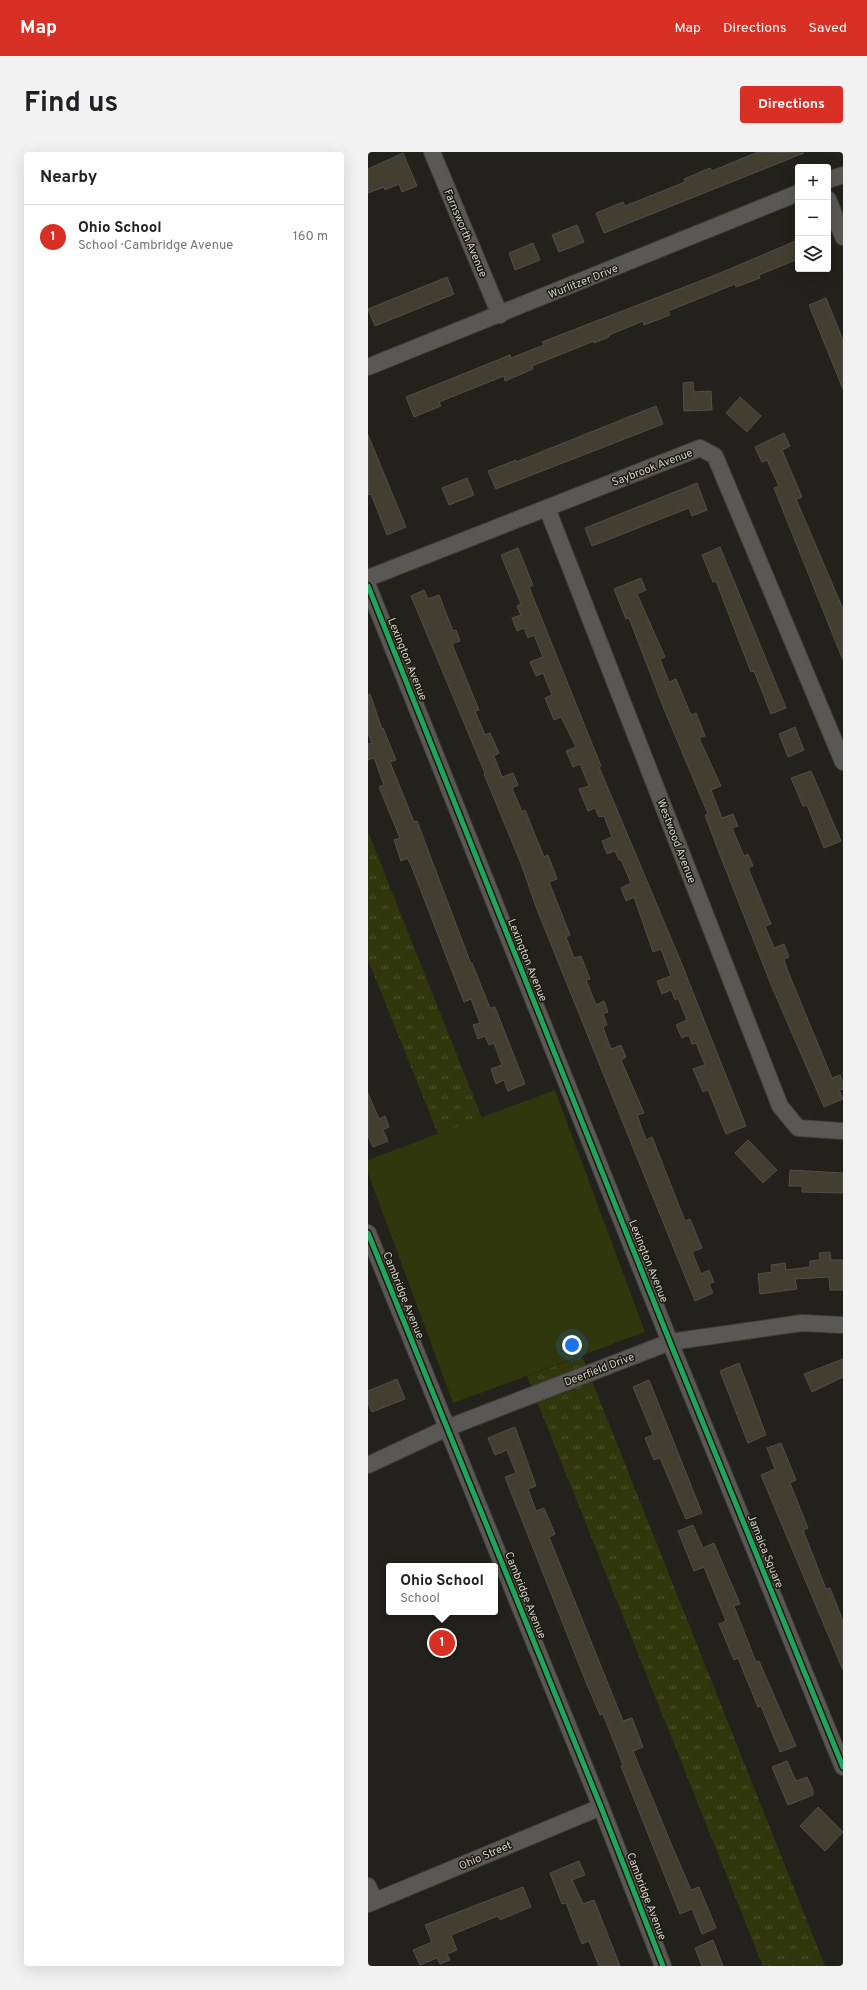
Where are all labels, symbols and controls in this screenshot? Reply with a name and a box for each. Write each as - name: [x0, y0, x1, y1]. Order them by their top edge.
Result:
- text: Map: [20, 16, 57, 40]
- text: Map: [675, 20, 701, 37]
- text: Directions: [723, 20, 787, 37]
- text: Saved: [809, 20, 847, 37]
- text: Find us: [24, 86, 118, 122]
- button: Directions: [740, 86, 843, 123]
- map controls: [795, 164, 831, 272]
- button: +: [795, 164, 831, 200]
- text: Nearby: [40, 167, 97, 189]
- street label: Farnsworth Avenue: [440, 187, 490, 279]
- button: −: [795, 200, 831, 236]
- text: Ohio School: [78, 219, 162, 238]
- text: 1: [50, 229, 56, 245]
- text: 160 m: [293, 229, 328, 245]
- button: layers: [795, 236, 831, 272]
- text: School · Cambridge Avenue: [78, 238, 233, 254]
- street label: Wurlitzer Drive: [547, 262, 620, 302]
- street label: Saybrook Avenue: [610, 446, 695, 490]
- street label: Lexington Avenue: [384, 616, 430, 703]
- street label: Westwood Avenue: [654, 797, 699, 886]
- street label: Lexington Avenue: [504, 917, 550, 1004]
- street label: Lexington Avenue: [625, 1218, 671, 1305]
- street label: Cambridge Avenue: [379, 1250, 427, 1341]
- your location: [562, 1335, 582, 1355]
- street label: Deerfield Drive: [562, 1350, 636, 1390]
- street label: Jamaica Square: [744, 1512, 786, 1590]
- street label: Cambridge Avenue: [501, 1550, 549, 1641]
- popup: [386, 1563, 498, 1615]
- text: Ohio School: [400, 1572, 484, 1591]
- text: School: [400, 1591, 440, 1607]
- pin: 1: [429, 1628, 455, 1658]
- street label: Ohio Street: [457, 1839, 514, 1873]
- street label: Cambridge Avenue: [623, 1851, 669, 1942]

